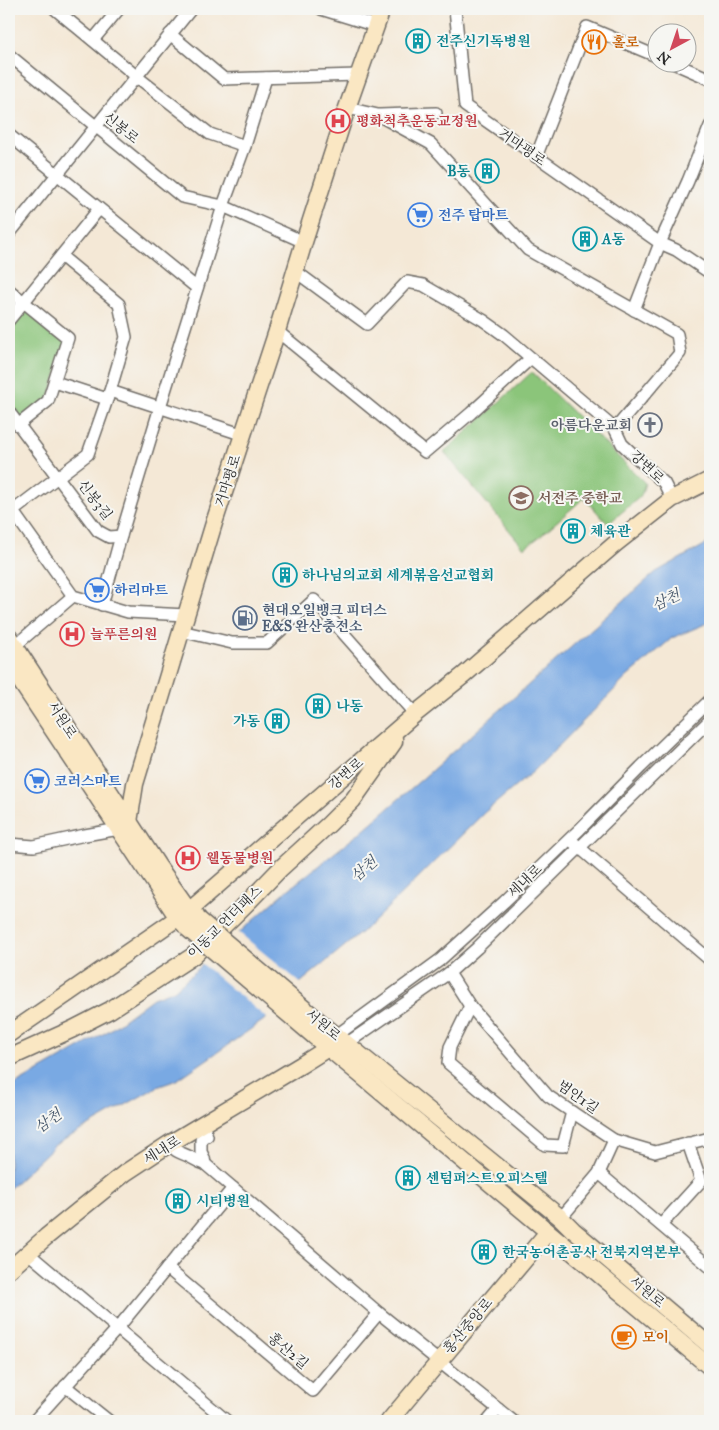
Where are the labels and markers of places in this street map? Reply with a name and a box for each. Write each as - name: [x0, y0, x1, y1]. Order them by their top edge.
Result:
- building icon: 전주신기독병원: [405, 28, 431, 54]
- restaurant icon: 홀로: [581, 29, 607, 55]
- place label: 전주신기독병원: [436, 33, 531, 50]
- place label: 홀로: [612, 34, 640, 51]
- hospital icon: 평화척추운동교정원: [325, 108, 351, 134]
- place label: 평화척추운동교정원: [356, 113, 478, 130]
- building icon: B동: [474, 158, 500, 184]
- place label: B동: [447, 163, 470, 180]
- supermarket icon: 전주 탑마트: [407, 202, 433, 228]
- place label: 전주 탑마트: [438, 207, 509, 224]
- building icon: A동: [572, 226, 598, 252]
- place label: A동: [601, 231, 625, 248]
- church icon: 아름다운교회: [637, 412, 663, 438]
- place label: 아름다운교회: [551, 417, 632, 434]
- school or university icon: 서전주 중학교: [508, 485, 534, 511]
- place label: 서전주 중학교: [538, 490, 623, 507]
- building icon: 체육관: [560, 518, 586, 544]
- place label: 체육관: [590, 523, 631, 540]
- building icon: 하나님의교회 세계볶음선교협회: [272, 562, 298, 588]
- place label: 하나님의교회 세계볶음선교협회: [302, 567, 494, 584]
- supermarket icon: 하리마트: [84, 577, 110, 603]
- place label: 하리마트: [114, 582, 169, 599]
- place label: 현대오일뱅크 피더스 E&S 완산충전소: [262, 602, 387, 635]
- fuel station icon: 현대오일뱅크 피더스 E&S 완산충전소: [232, 605, 258, 631]
- hospital icon: 늘푸른의원: [59, 621, 85, 647]
- place label: 늘푸른의원: [90, 626, 158, 643]
- building icon: 나동: [305, 693, 331, 719]
- place label: 나동: [336, 698, 364, 715]
- building icon: 가동: [264, 708, 290, 734]
- place label: 가동: [233, 713, 260, 730]
- supermarket icon: 코러스마트: [24, 768, 50, 794]
- place label: 코러스마트: [54, 773, 122, 790]
- hospital icon: 웰동물병원: [175, 845, 201, 871]
- place label: 웰동물병원: [206, 850, 274, 867]
- building icon: 센텀퍼스트오피스텔: [395, 1165, 421, 1191]
- place label: 센텀퍼스트오피스텔: [426, 1170, 548, 1187]
- building icon: 시티병원: [165, 1188, 191, 1214]
- place label: 시티병원: [196, 1193, 250, 1210]
- building icon: 한국농어촌공사 전북지역본부: [471, 1239, 497, 1265]
- place label: 한국농어촌공사 전북지역본부: [502, 1244, 681, 1261]
- cafe icon: 모이: [611, 1324, 637, 1350]
- place label: 모이: [642, 1329, 669, 1346]

